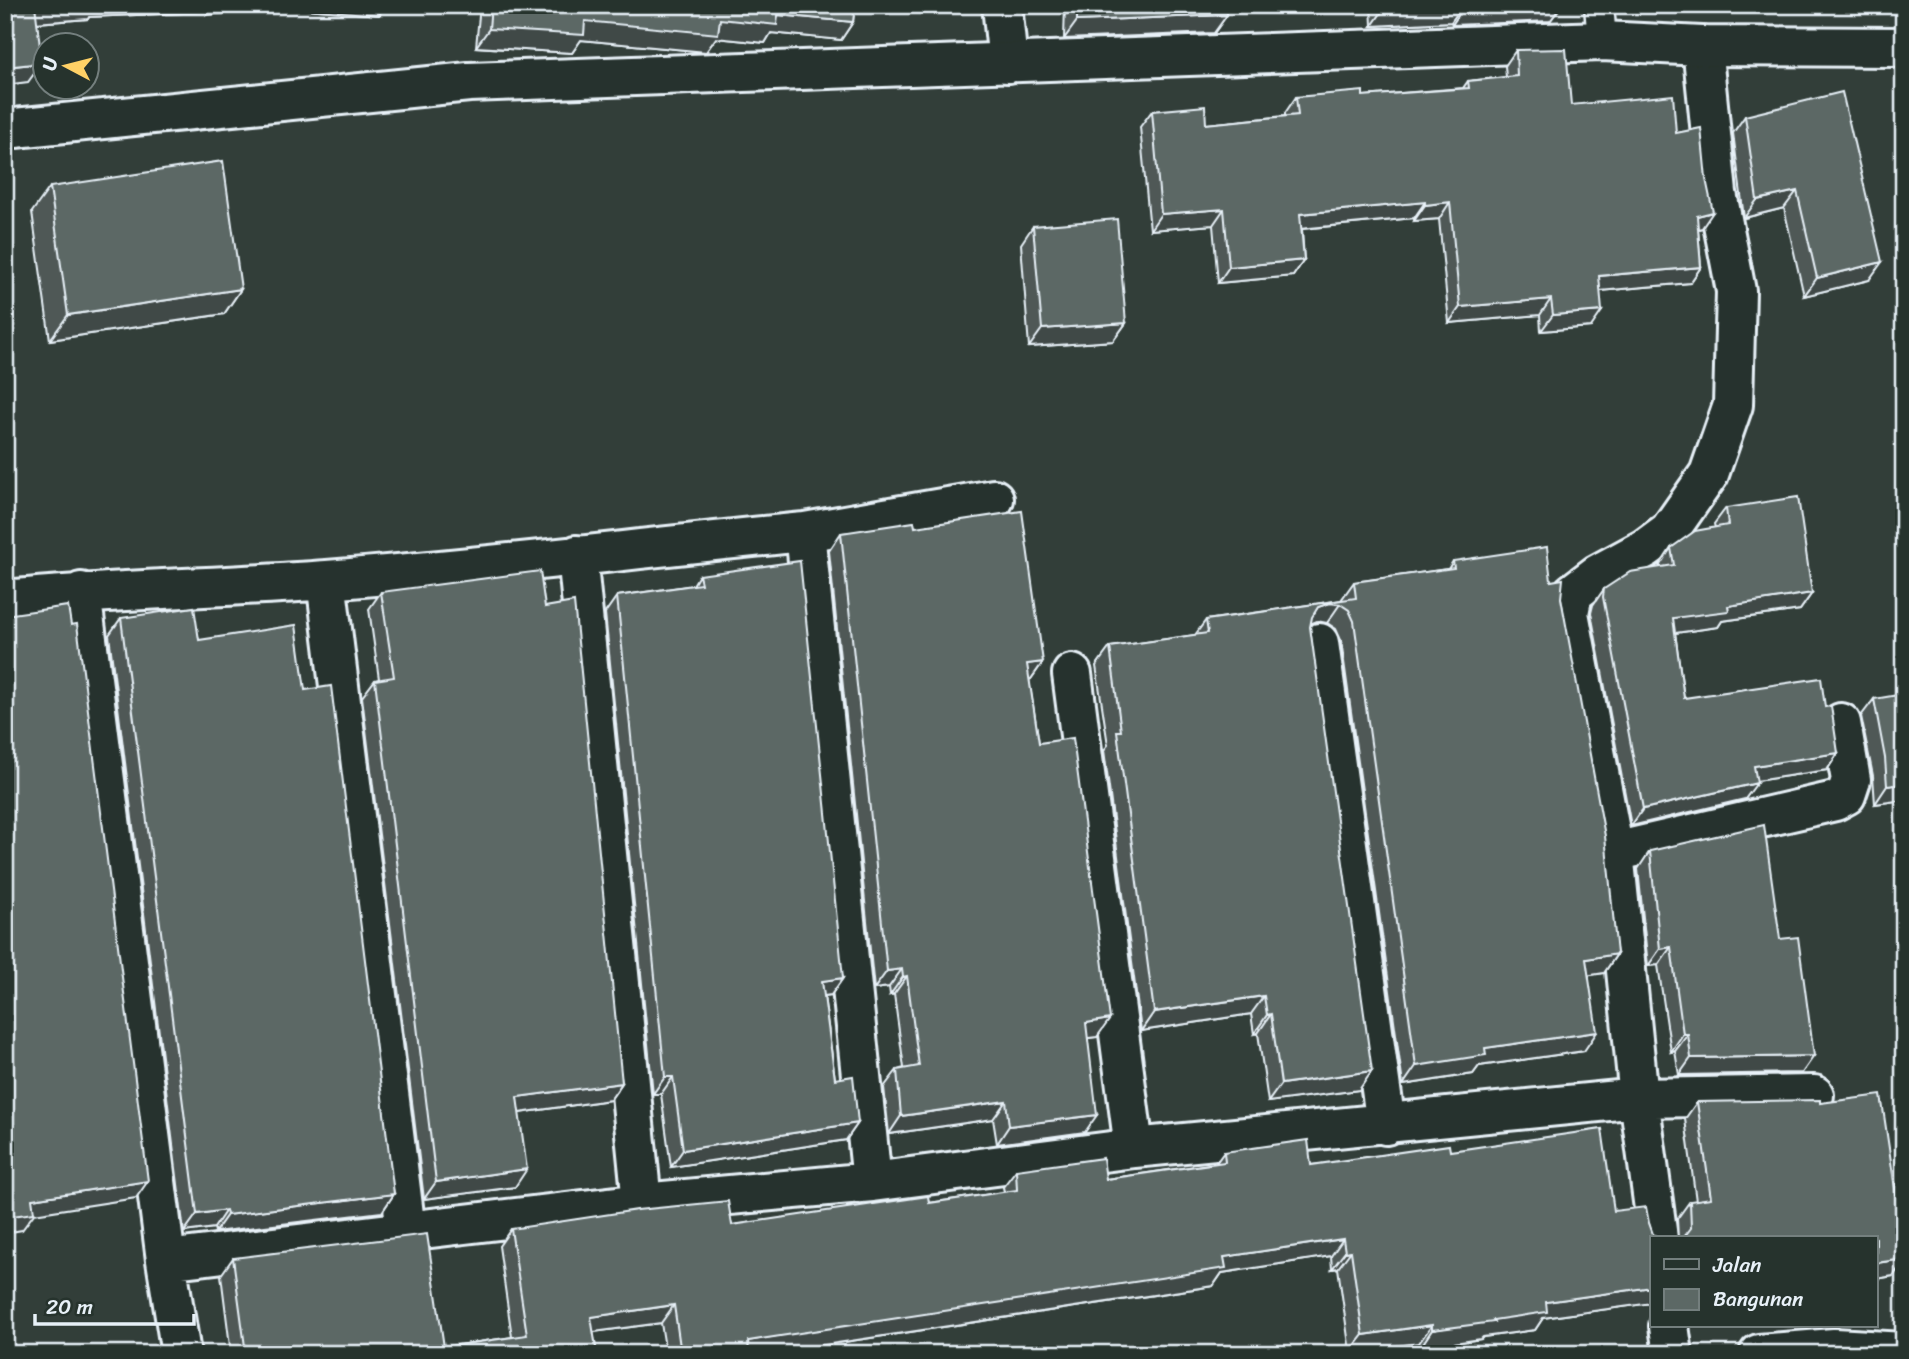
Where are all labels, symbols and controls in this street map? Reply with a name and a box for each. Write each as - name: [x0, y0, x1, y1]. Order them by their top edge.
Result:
- north arrow: [32, 32, 102, 102]
- text: U: [32, 54, 67, 72]
- legend: [1650, 1236, 1878, 1328]
- text: Jalan: [1712, 1246, 1761, 1284]
- text: Bangunan: [1713, 1280, 1803, 1318]
- scale bar: [35, 1282, 194, 1326]
- text: 20 m: [46, 1288, 93, 1326]

